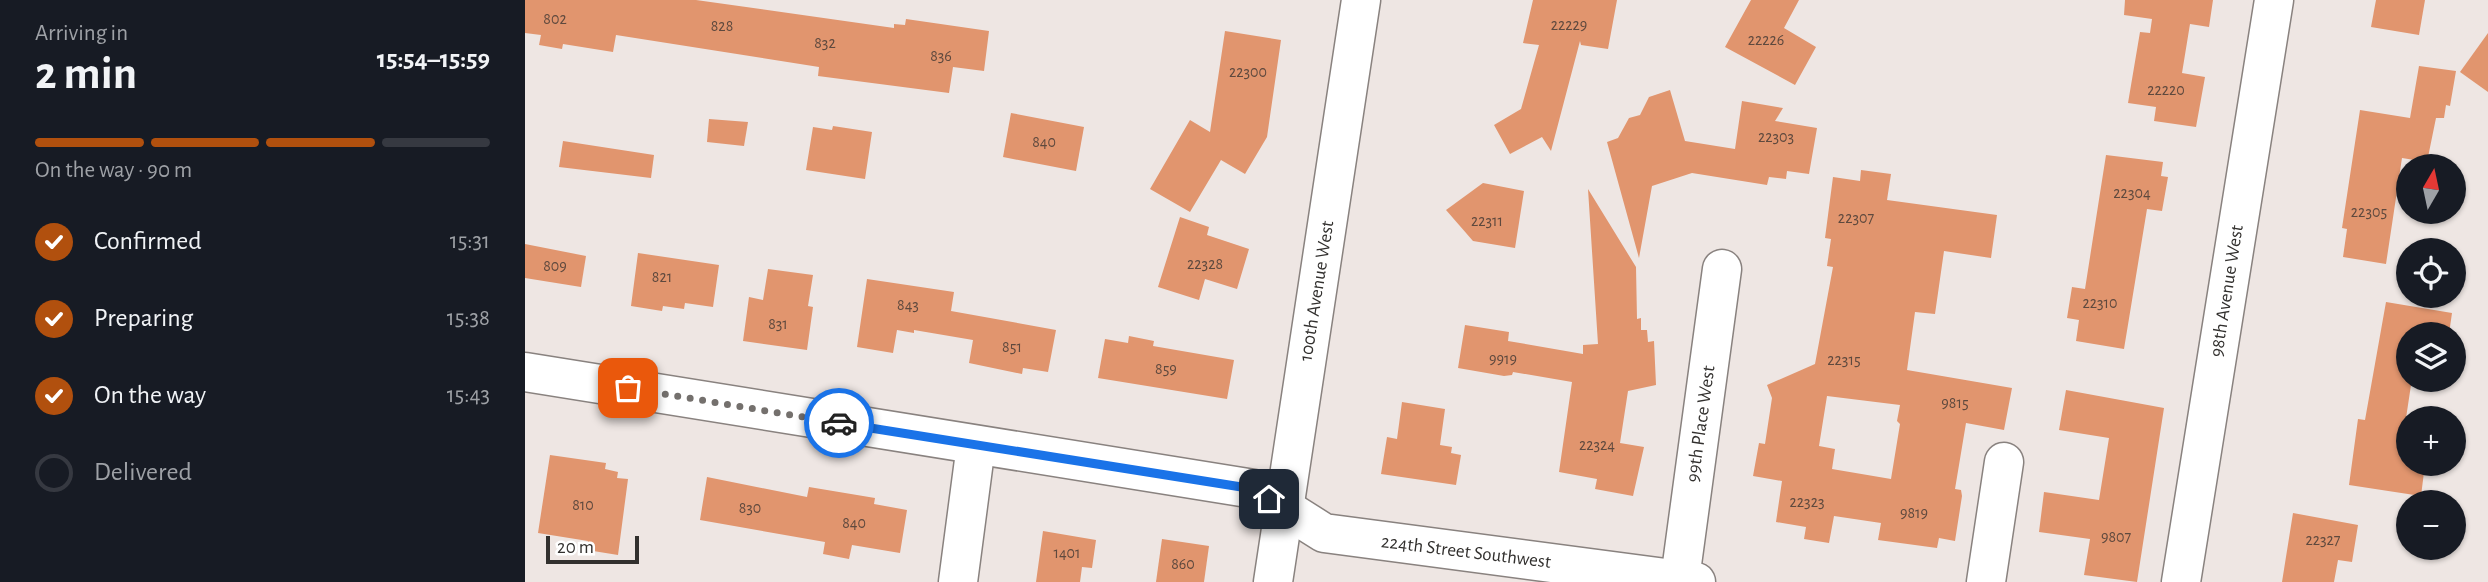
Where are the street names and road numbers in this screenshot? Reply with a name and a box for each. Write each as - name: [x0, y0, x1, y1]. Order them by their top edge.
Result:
- street label: 100th Avenue West: [1296, 219, 1338, 363]
- street label: 98th Avenue West: [2207, 224, 2247, 358]
- street label: 99th Place West: [1683, 365, 1719, 483]
- street label: 224th Street Southwest: [1380, 532, 1552, 572]

